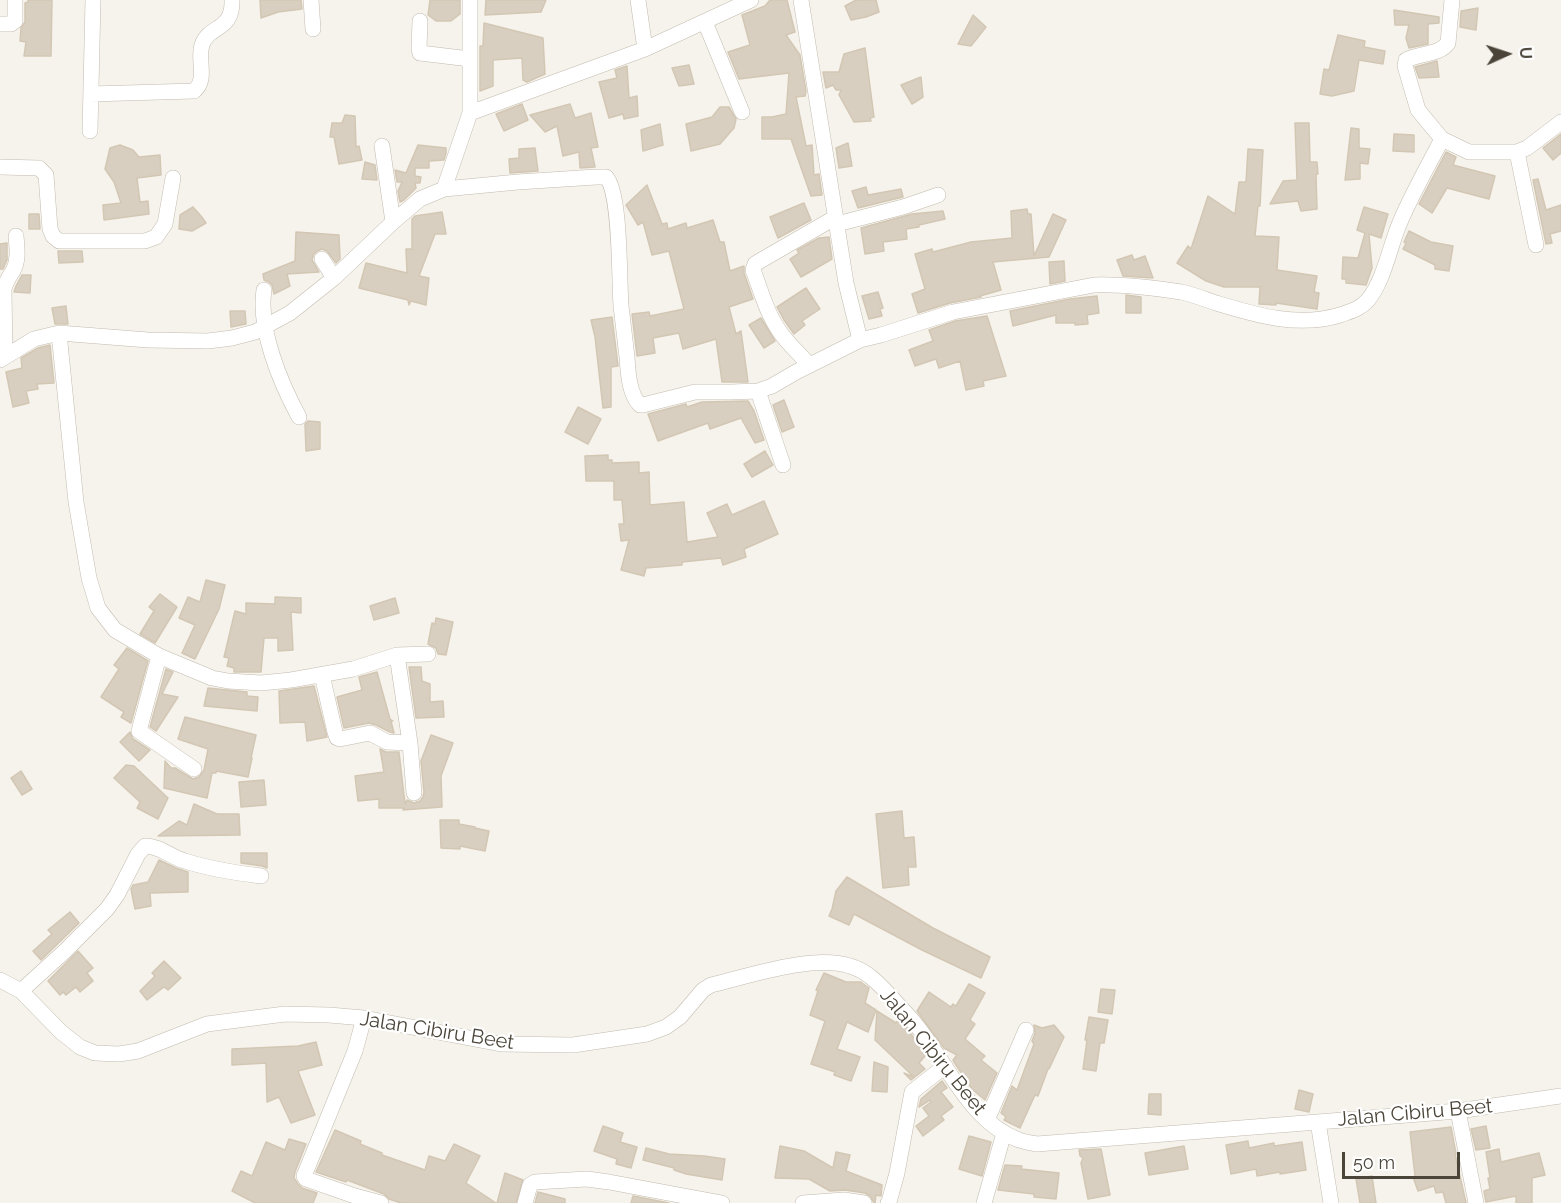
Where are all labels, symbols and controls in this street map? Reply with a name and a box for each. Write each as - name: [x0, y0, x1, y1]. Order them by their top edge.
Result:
- north arrow: [1477, 24, 1537, 84]
- text: U: [1516, 47, 1535, 60]
- street label: Jalan Cibiru Beet: [875, 984, 991, 1120]
- street label: Jalan Cibiru Beet: [358, 1007, 516, 1055]
- street label: Jalan Cibiru Beet: [1336, 1094, 1494, 1132]
- scale bar: [1345, 1140, 1464, 1178]
- text: 50 m: [1353, 1152, 1395, 1173]

